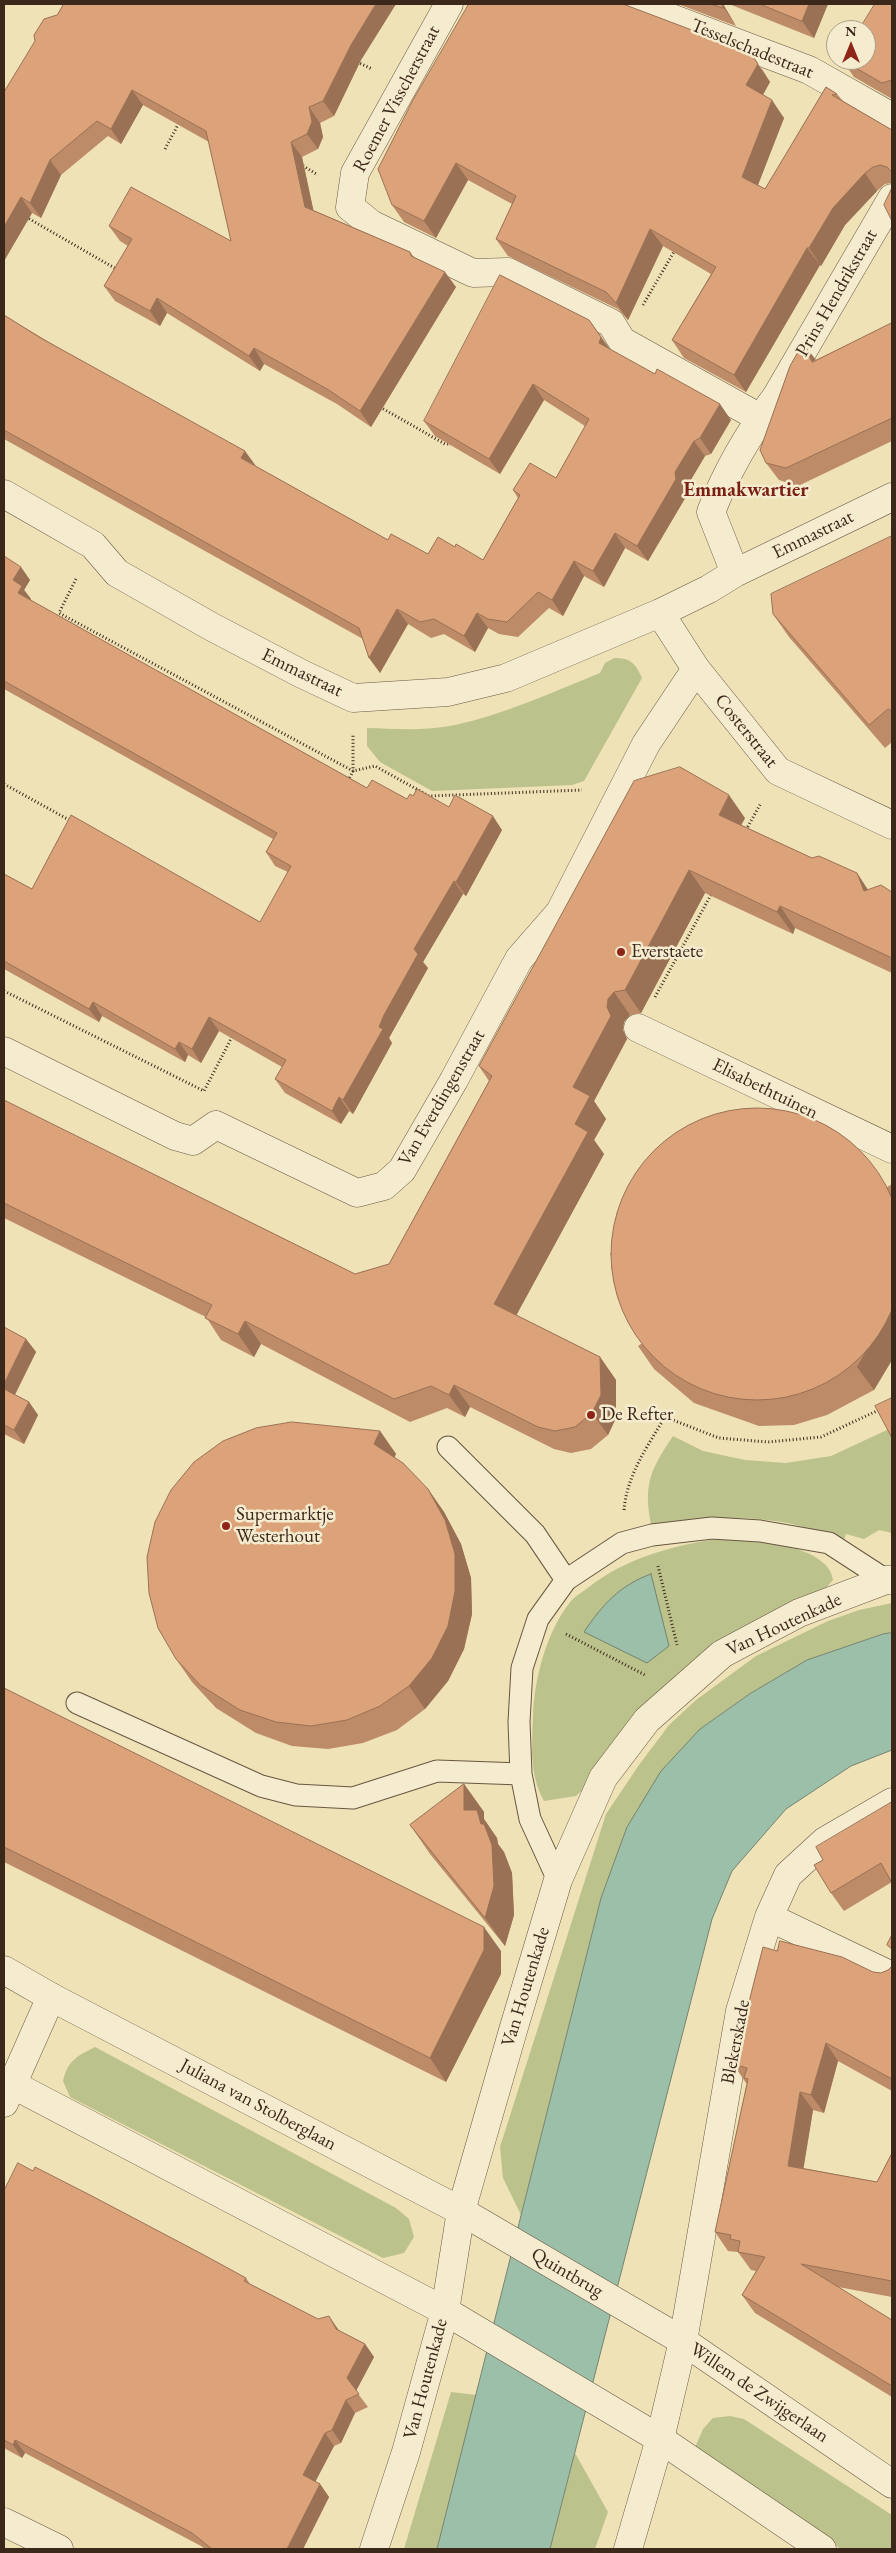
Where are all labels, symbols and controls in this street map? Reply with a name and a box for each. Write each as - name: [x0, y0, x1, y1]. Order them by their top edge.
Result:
- street label: Tesselschadestraat: [687, 14, 817, 84]
- north arrow: [826, 20, 876, 70]
- street label: Roemer Visscherstraat: [349, 22, 445, 176]
- text: N: [845, 22, 857, 40]
- street label: Prins Hendrikstraat: [791, 225, 883, 361]
- district label: Emmakwartier: [683, 479, 809, 503]
- street label: Emmastraat: [769, 506, 857, 564]
- street label: Emmastraat: [258, 644, 346, 702]
- street label: Costerstraat: [709, 690, 783, 772]
- place label: Everstaete: [631, 941, 703, 963]
- marker: Everstaete: [615, 946, 627, 958]
- street label: Van Everdingenstraat: [394, 1026, 490, 1170]
- street label: Elisabethtuinen: [708, 1054, 822, 1124]
- place label: De Refter: [601, 1404, 673, 1426]
- marker: De Refter: [585, 1409, 597, 1421]
- place label: Supermarktje Westerhout: [236, 1504, 334, 1548]
- marker: Supermarktje Westerhout: [220, 1520, 232, 1532]
- street label: Van Houtenkade: [723, 1588, 845, 1662]
- street label: Van Houtenkade: [497, 1924, 555, 2050]
- street label: Blekerskade: [717, 1998, 755, 2086]
- street label: Juliana van Stolberglaan: [176, 2054, 340, 2156]
- street label: Quintbrug: [527, 2243, 607, 2303]
- street label: Van Houtenkade: [399, 2316, 453, 2442]
- street label: Willem de Zwijgerlaan: [685, 2338, 833, 2448]

